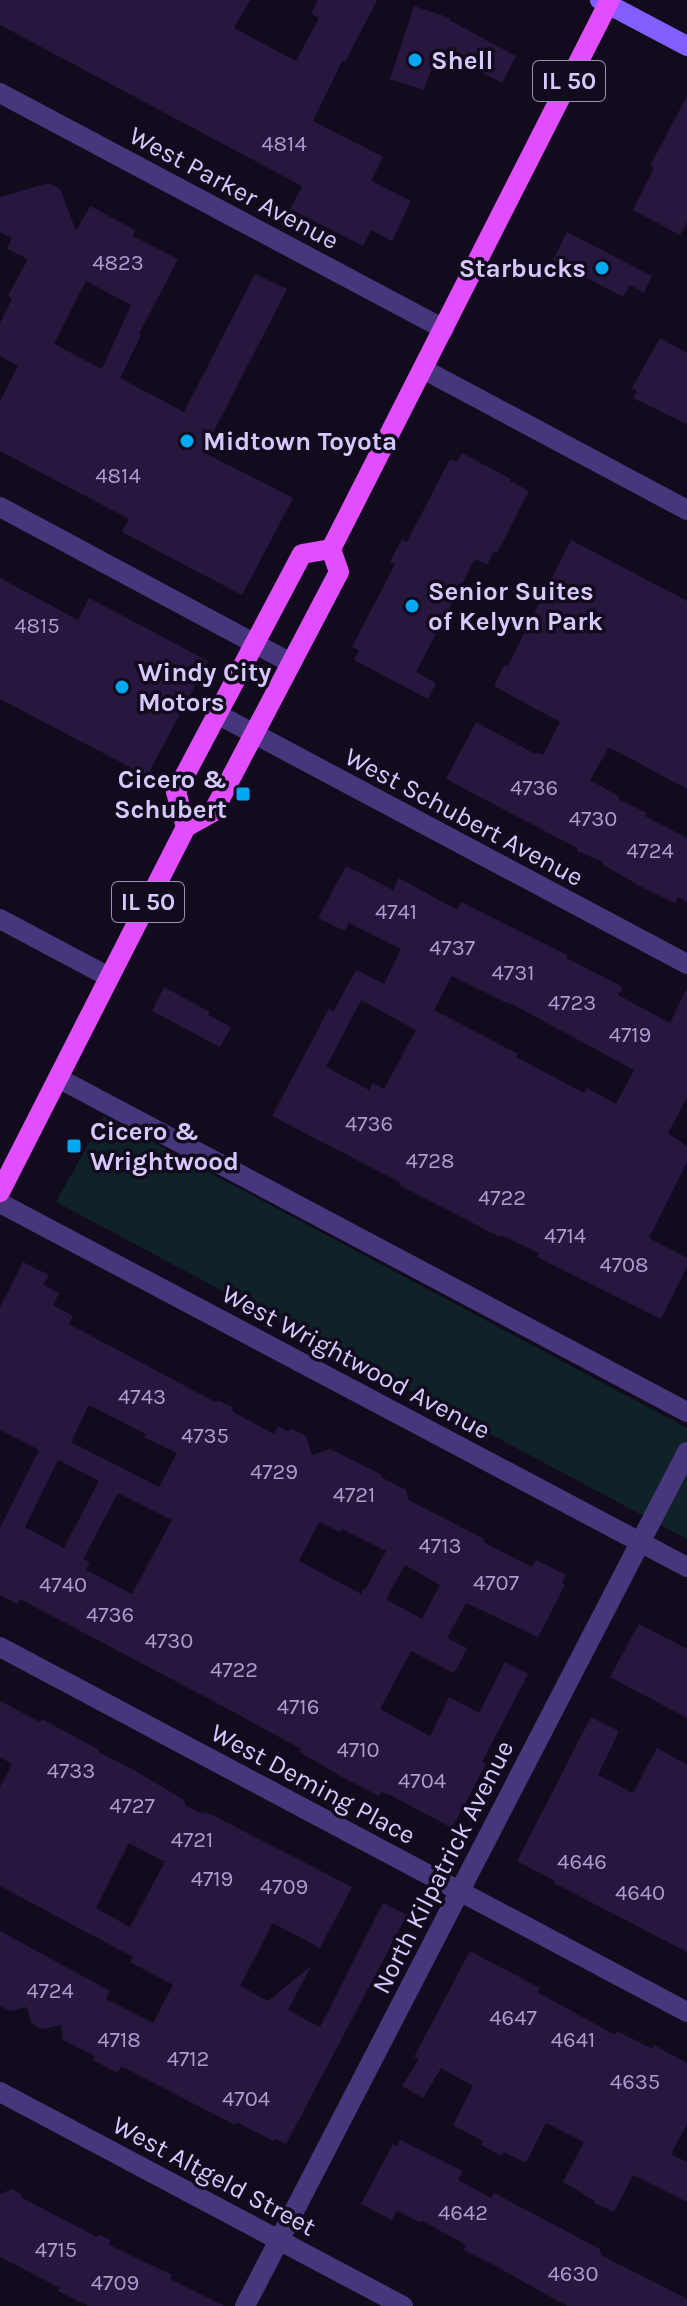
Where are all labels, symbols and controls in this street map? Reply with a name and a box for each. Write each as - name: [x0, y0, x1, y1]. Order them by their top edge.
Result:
- place label: Shell: [431, 45, 493, 76]
- marker: Shell: [406, 51, 424, 69]
- road number: IL 50: [533, 61, 605, 101]
- street label: West Parker Avenue: [124, 120, 344, 256]
- house number: 4814: [261, 131, 307, 157]
- house number: 4823: [92, 250, 144, 276]
- place label: Starbucks: [459, 253, 586, 284]
- marker: Starbucks: [593, 259, 611, 277]
- place label: Midtown Toyota: [203, 426, 397, 457]
- marker: Midtown Toyota: [178, 432, 196, 450]
- house number: 4814: [95, 463, 141, 489]
- place label: Senior Suites of Kelyvn Park: [428, 576, 603, 637]
- marker: Senior Suites of Kelyvn Park: [403, 597, 421, 615]
- house number: 4815: [14, 613, 60, 639]
- place label: Windy City Motors: [138, 657, 271, 718]
- marker: Windy City Motors: [113, 678, 131, 696]
- street label: West Schubert Avenue: [339, 741, 589, 893]
- place label: Cicero & Schubert: [114, 764, 227, 825]
- house number: 4736: [510, 775, 558, 801]
- marker: Cicero & Schubert: [234, 785, 252, 803]
- house number: 4730: [569, 806, 617, 832]
- house number: 4724: [626, 838, 674, 864]
- road number: IL 50: [112, 882, 184, 922]
- house number: 4741: [375, 899, 417, 925]
- house number: 4737: [429, 935, 475, 961]
- house number: 4731: [492, 960, 534, 986]
- house number: 4723: [548, 990, 596, 1016]
- house number: 4719: [609, 1022, 651, 1048]
- house number: 4736: [345, 1111, 393, 1137]
- place label: Cicero & Wrightwood: [90, 1116, 239, 1177]
- marker: Cicero & Wrightwood: [65, 1137, 83, 1155]
- house number: 4728: [406, 1148, 454, 1174]
- house number: 4722: [478, 1185, 526, 1211]
- house number: 4714: [544, 1223, 586, 1249]
- house number: 4708: [599, 1252, 649, 1278]
- street label: West Wrightwood Avenue: [217, 1278, 495, 1446]
- house number: 4743: [118, 1384, 166, 1410]
- house number: 4735: [181, 1423, 229, 1449]
- house number: 4729: [250, 1459, 298, 1485]
- house number: 4721: [333, 1482, 375, 1508]
- house number: 4713: [419, 1533, 461, 1559]
- house number: 4707: [473, 1570, 519, 1596]
- house number: 4740: [39, 1572, 87, 1598]
- house number: 4736: [86, 1602, 134, 1628]
- house number: 4730: [145, 1628, 193, 1654]
- house number: 4722: [210, 1657, 258, 1683]
- house number: 4716: [277, 1694, 319, 1720]
- street label: West Deming Place: [205, 1717, 421, 1851]
- street label: North Kilpatrick Avenue: [366, 1735, 520, 1999]
- house number: 4710: [337, 1737, 379, 1763]
- house number: 4733: [47, 1758, 95, 1784]
- house number: 4704: [398, 1768, 446, 1794]
- house number: 4727: [109, 1793, 155, 1819]
- house number: 4721: [171, 1827, 213, 1853]
- house number: 4646: [557, 1849, 607, 1875]
- house number: 4719: [191, 1866, 233, 1892]
- house number: 4709: [260, 1874, 308, 1900]
- house number: 4640: [615, 1880, 665, 1906]
- house number: 4724: [26, 1978, 74, 2004]
- house number: 4647: [489, 2005, 537, 2031]
- house number: 4718: [97, 2027, 141, 2053]
- house number: 4641: [551, 2027, 595, 2053]
- house number: 4712: [167, 2046, 209, 2072]
- house number: 4635: [610, 2069, 660, 2095]
- house number: 4704: [222, 2086, 270, 2112]
- street label: West Altgeld Street: [107, 2109, 321, 2243]
- house number: 4642: [438, 2200, 488, 2226]
- house number: 4715: [35, 2237, 77, 2263]
- house number: 4630: [548, 2261, 598, 2287]
- house number: 4709: [91, 2270, 139, 2296]

